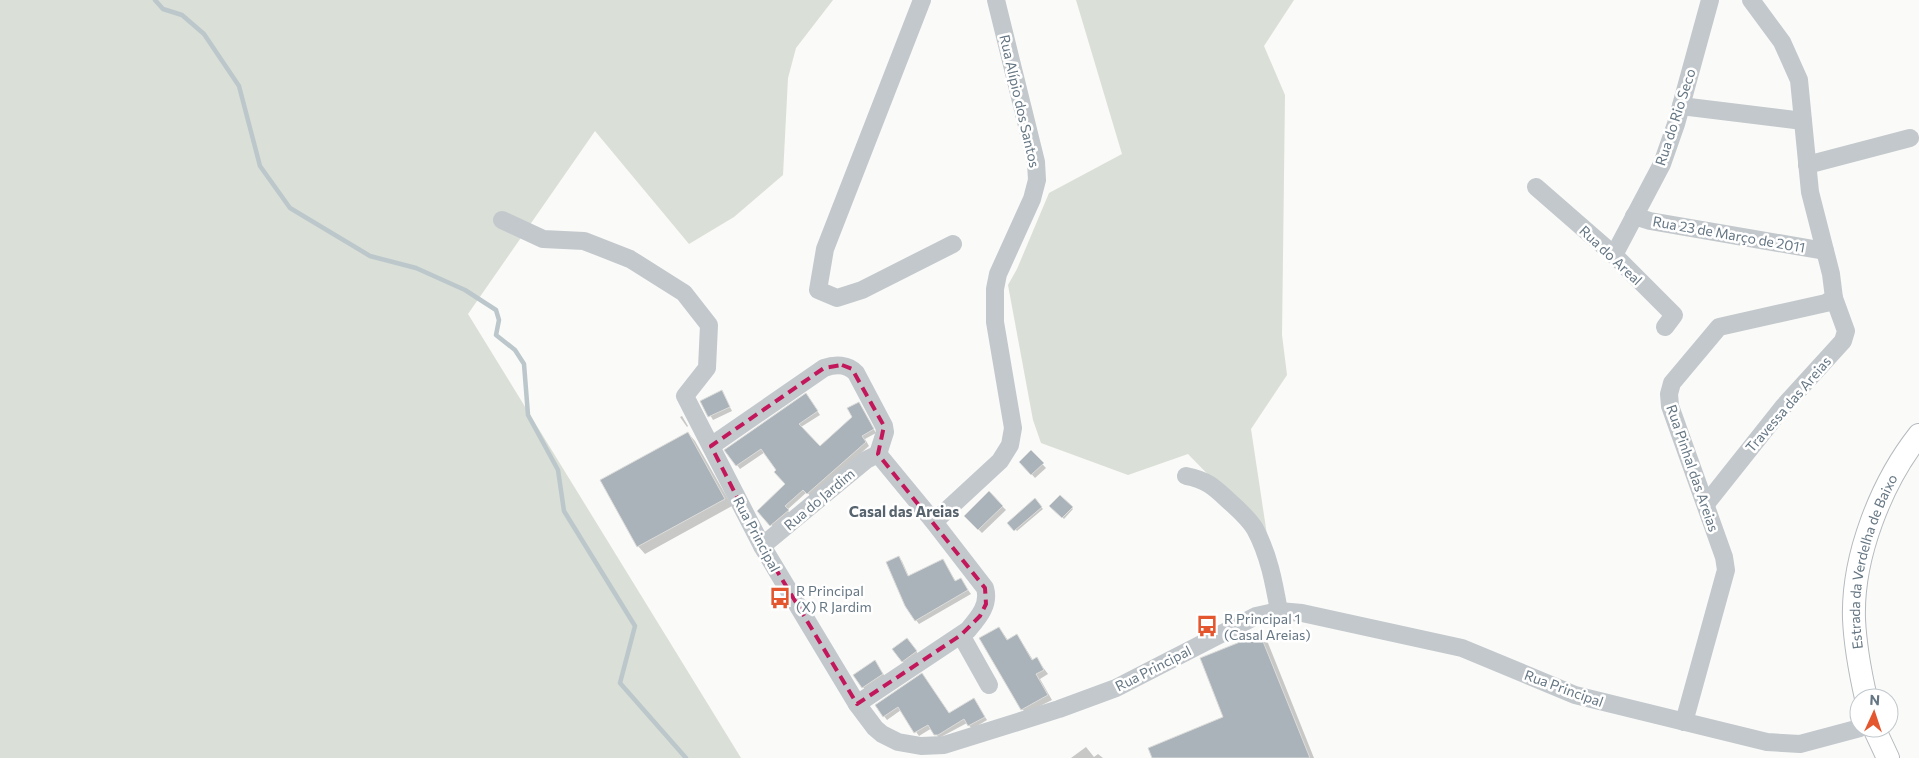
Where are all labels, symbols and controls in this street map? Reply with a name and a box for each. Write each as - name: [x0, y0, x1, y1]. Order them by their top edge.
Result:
- street label: Rua Alípio dos Santos: [996, 33, 1044, 169]
- street label: Rua do Rio Seco: [1651, 66, 1699, 168]
- street label: Rua 23 de Março de 2011: [1651, 212, 1807, 256]
- street label: Rua do Areal: [1576, 222, 1646, 288]
- street label: Travessa das Areias: [1742, 353, 1834, 455]
- street label: Rua Pinhal das Areias: [1663, 402, 1723, 534]
- street label: Rua do Jardim: [780, 465, 858, 533]
- street label: Estrada da Verdelha de Baixo: [1845, 471, 1900, 651]
- street label: Rua Principal: [730, 493, 784, 575]
- district label: Casal das Areias: [849, 502, 959, 520]
- place label: R Principal (X) R Jardim: [796, 582, 872, 615]
- bus stop icon: R Principal (X) R Jardim: [767, 585, 793, 611]
- place label: R Principal 1 (Casal Areias): [1224, 610, 1311, 643]
- bus stop icon: R Principal 1 (Casal Areias): [1194, 613, 1220, 639]
- street label: Rua Principal: [1112, 642, 1194, 694]
- street label: Rua Principal: [1522, 666, 1606, 710]
- north arrow: [1849, 688, 1899, 738]
- text: N: [1869, 691, 1880, 708]

